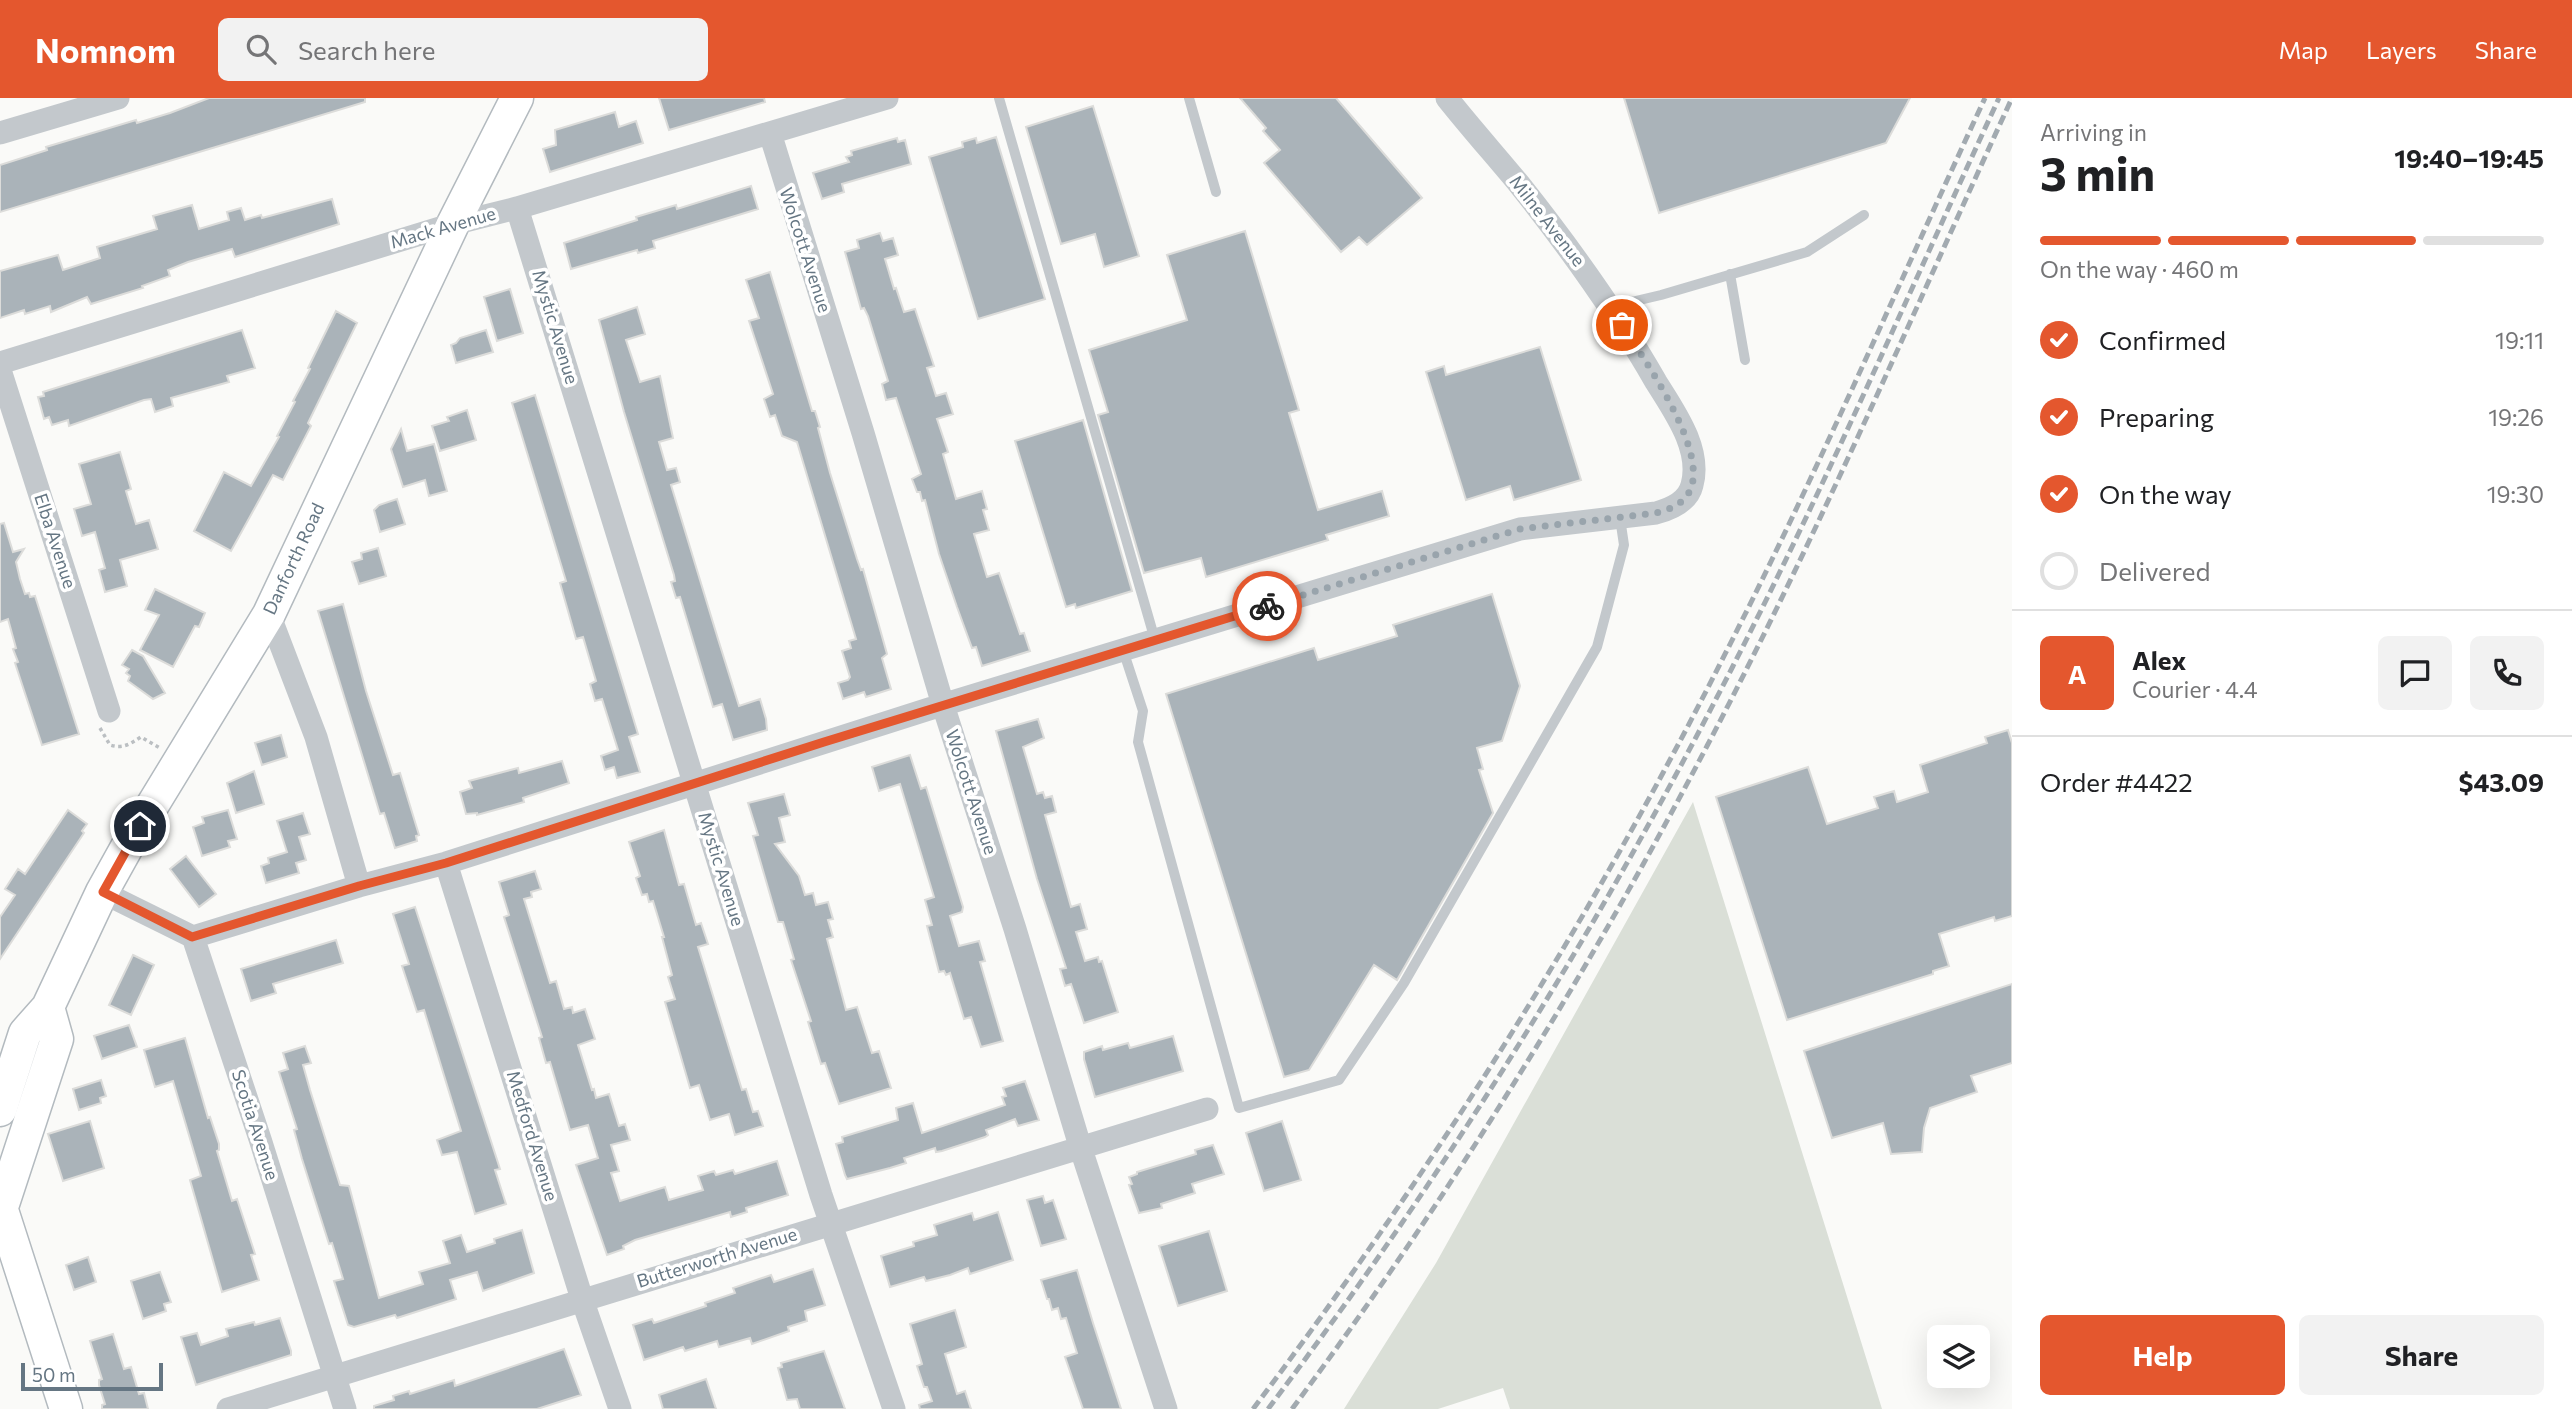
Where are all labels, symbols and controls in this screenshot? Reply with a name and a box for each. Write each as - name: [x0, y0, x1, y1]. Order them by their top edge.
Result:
- search box: [218, 18, 708, 81]
- text: Nomnom: [35, 29, 176, 70]
- icon: search: [242, 30, 280, 68]
- text: Search here: [298, 34, 435, 65]
- text: Map: [2279, 35, 2328, 64]
- text: Layers: [2366, 35, 2437, 64]
- text: Share: [2475, 35, 2537, 64]
- text: Arriving in: [2040, 118, 2147, 146]
- text: 19:40–19:45: [2394, 142, 2544, 173]
- text: 3 min: [2040, 144, 2155, 200]
- street label: Milne Avenue: [1505, 170, 1590, 270]
- street label: Wolcott Avenue: [775, 184, 837, 315]
- street label: Mack Avenue: [388, 202, 498, 253]
- text: On the way · 460 m: [2040, 255, 2239, 283]
- street label: Mystic Avenue: [528, 267, 584, 387]
- pin: [1592, 295, 1652, 355]
- icon: bag: [1603, 306, 1641, 344]
- icon: check: [2040, 321, 2078, 359]
- text: Confirmed: [2099, 324, 2226, 355]
- text: 19:11: [2495, 326, 2544, 354]
- icon: check: [2040, 398, 2078, 436]
- text: Preparing: [2099, 401, 2214, 432]
- text: 19:26: [2488, 403, 2544, 431]
- icon: check: [2040, 475, 2078, 513]
- text: On the way: [2099, 478, 2232, 509]
- text: 19:30: [2487, 480, 2544, 508]
- street label: Elba Avenue: [30, 490, 82, 591]
- street label: Danforth Road: [258, 499, 329, 618]
- text: Delivered: [2099, 555, 2210, 586]
- courier: [1232, 571, 1302, 641]
- icon: bike: [1248, 587, 1286, 625]
- button: chat: [2378, 636, 2452, 710]
- button: phone: [2470, 636, 2544, 710]
- text: Alex: [2132, 644, 2186, 675]
- text: A: [2068, 658, 2086, 689]
- text: Courier · 4.4: [2132, 675, 2258, 703]
- street label: Wolcott Avenue: [941, 726, 1003, 857]
- text: Order #4422: [2040, 766, 2193, 797]
- text: $43.09: [2458, 766, 2544, 797]
- pin: [110, 796, 170, 856]
- icon: home: [121, 807, 159, 845]
- street label: Mystic Avenue: [694, 809, 750, 929]
- street label: Scotia Avenue: [228, 1067, 284, 1183]
- street label: Medford Avenue: [503, 1068, 563, 1204]
- street label: Butterworth Avenue: [634, 1222, 799, 1292]
- button: Help: [2040, 1315, 2285, 1395]
- button: Share: [2299, 1315, 2544, 1395]
- map controls: [1927, 1325, 1990, 1388]
- button: layers: [1927, 1325, 1990, 1388]
- scale bar: [21, 1360, 163, 1392]
- text: 50 m: [32, 1363, 76, 1386]

